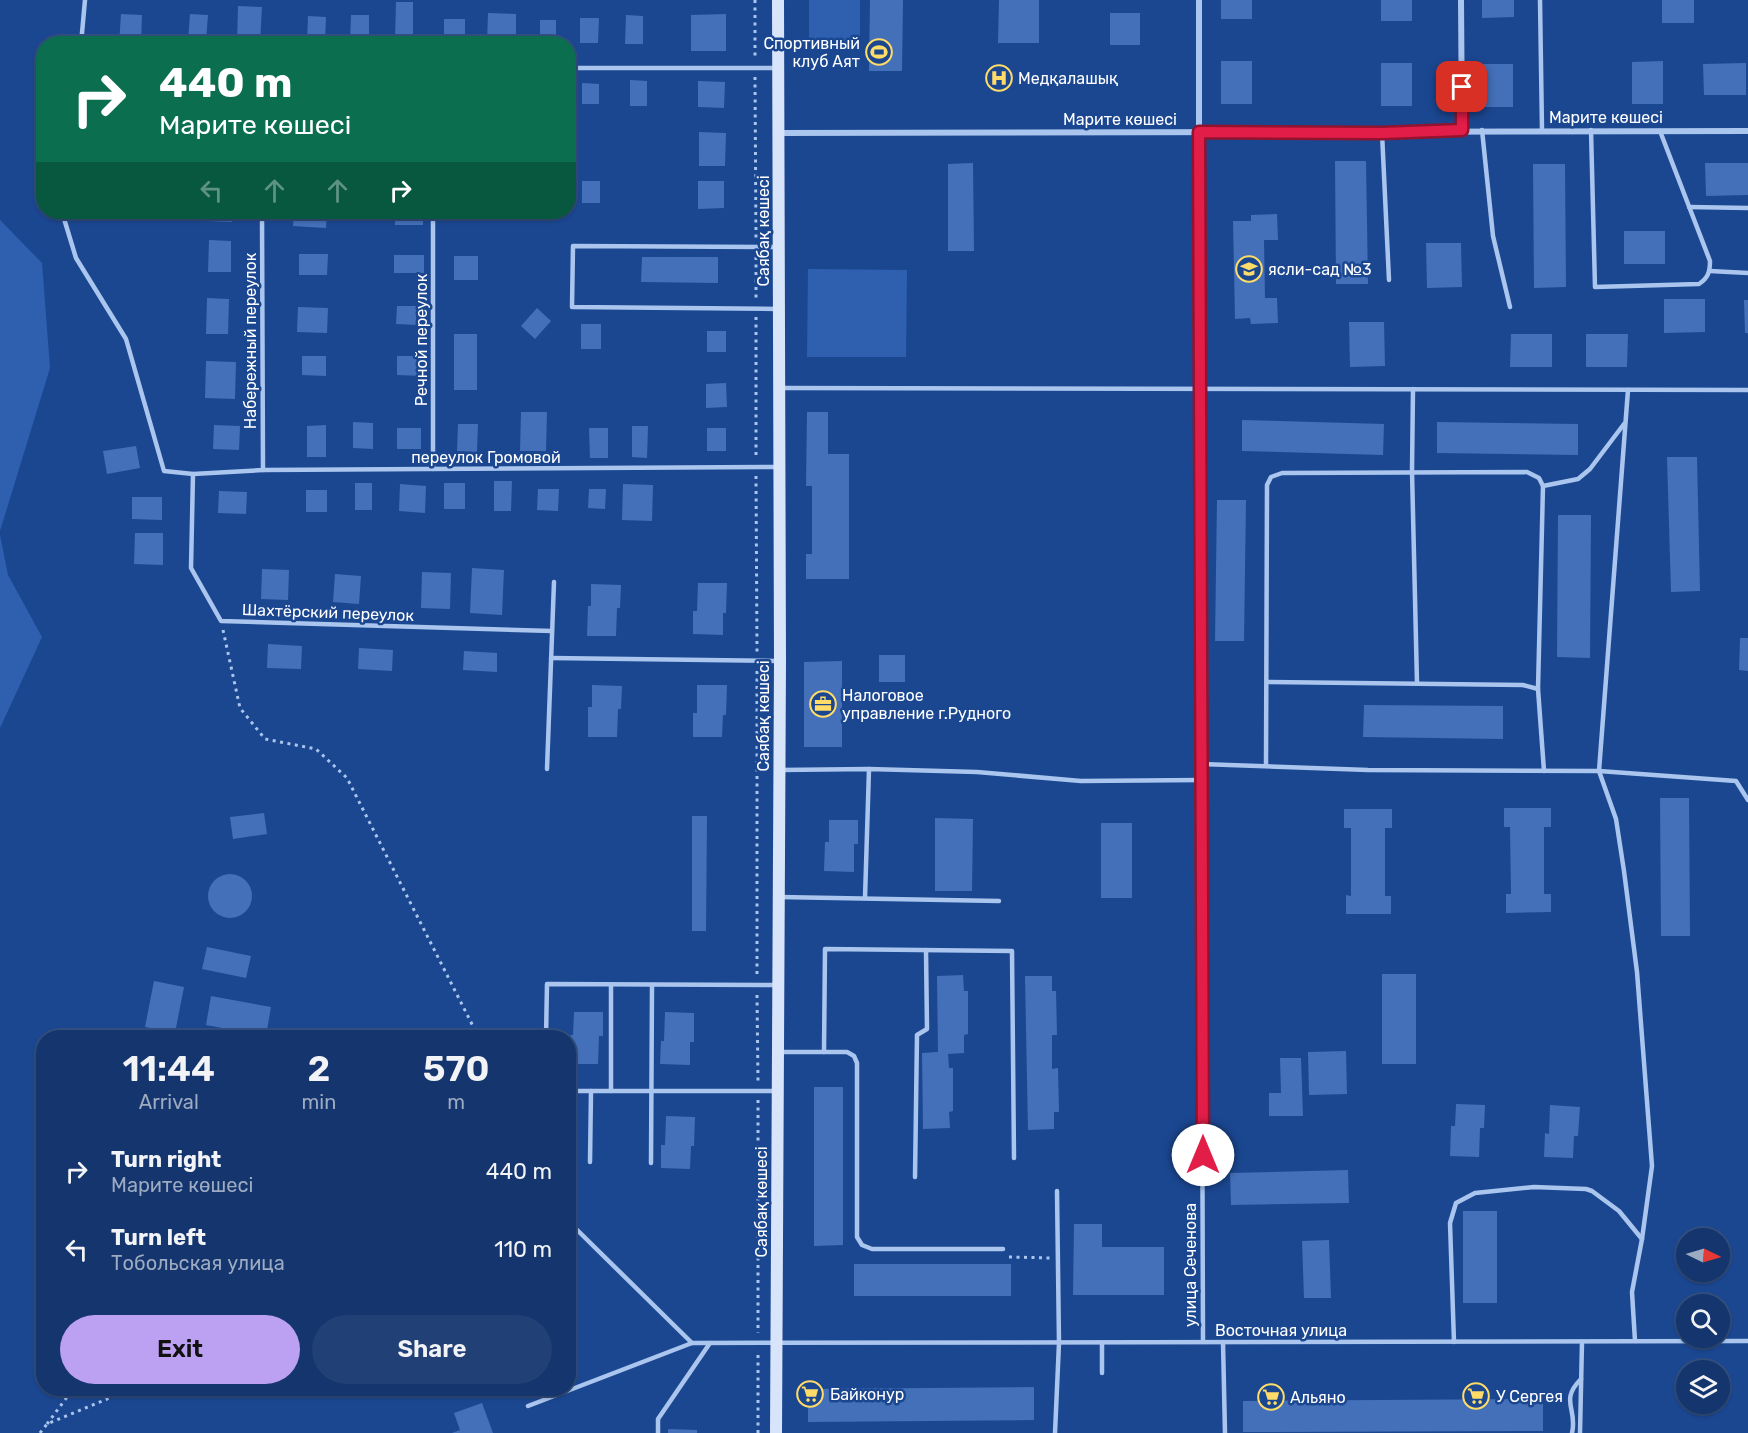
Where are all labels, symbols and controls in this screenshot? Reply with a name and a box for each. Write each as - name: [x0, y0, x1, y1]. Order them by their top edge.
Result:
- place label: Спортивный клуб Аят: [763, 34, 860, 71]
- sports icon: Спортивный клуб Аят: [864, 37, 894, 67]
- text: 440 m: [159, 58, 292, 108]
- icon: right: [60, 60, 138, 138]
- pin: [1436, 61, 1487, 112]
- hospital icon: Медқалашық: [984, 63, 1014, 93]
- place label: Медқалашық: [1018, 69, 1118, 88]
- icon: arrive: [1445, 70, 1478, 103]
- street label: Марите көшесі: [1549, 108, 1663, 127]
- text: Марите көшесі: [159, 109, 351, 141]
- street label: Марите көшесі: [1063, 110, 1177, 129]
- icon: left: [195, 174, 228, 207]
- icon: ahead: [258, 174, 291, 207]
- icon: ahead: [321, 174, 354, 207]
- icon: right: [384, 174, 417, 207]
- street label: Саябақ көшесі: [754, 175, 773, 287]
- street label: Набережный переулок: [241, 252, 260, 429]
- school or university icon: ясли-сад №3: [1234, 254, 1264, 284]
- place label: ясли-сад №3: [1268, 260, 1372, 279]
- street label: Речной переулок: [412, 273, 431, 406]
- street label: переулок Громовой: [411, 448, 561, 467]
- street label: Шахтёрский переулок: [242, 600, 415, 625]
- street label: Саябақ көшесі: [754, 660, 773, 772]
- place label: Налоговое управление г.Рудного: [842, 686, 1011, 723]
- office icon: Налоговое управление г.Рудного: [808, 689, 838, 719]
- text: 11:44: [122, 1047, 215, 1090]
- text: 2: [307, 1047, 330, 1090]
- text: 570: [423, 1047, 490, 1090]
- text: Arrival: [139, 1090, 199, 1114]
- text: min: [302, 1090, 336, 1114]
- text: m: [447, 1090, 465, 1114]
- position arrow: [1171, 1123, 1235, 1187]
- text: Turn right: [111, 1146, 221, 1173]
- street label: Саябақ көшесі: [752, 1146, 771, 1258]
- icon: right: [60, 1155, 93, 1188]
- text: 440 m: [486, 1158, 552, 1185]
- text: Марите көшесі: [111, 1173, 253, 1197]
- street label: улица Сеченова: [1181, 1203, 1200, 1327]
- text: Turn left: [111, 1224, 206, 1251]
- north arrow: [1676, 1228, 1730, 1282]
- map controls: [1676, 1228, 1730, 1414]
- icon: left: [60, 1233, 93, 1266]
- text: 110 m: [494, 1236, 552, 1263]
- text: Тобольская улица: [111, 1251, 285, 1275]
- button: search: [1676, 1294, 1730, 1348]
- button: Exit: [60, 1315, 300, 1384]
- button: Share: [312, 1315, 552, 1384]
- street label: Восточная улица: [1215, 1321, 1347, 1340]
- button: layers: [1676, 1360, 1730, 1414]
- supermarket icon: Байконур: [795, 1379, 825, 1409]
- supermarket icon: У Сергея: [1461, 1381, 1491, 1411]
- supermarket icon: Альяно: [1256, 1382, 1286, 1412]
- place label: Байконур: [830, 1385, 904, 1404]
- place label: У Сергея: [1496, 1387, 1563, 1406]
- place label: Альяно: [1290, 1388, 1346, 1407]

